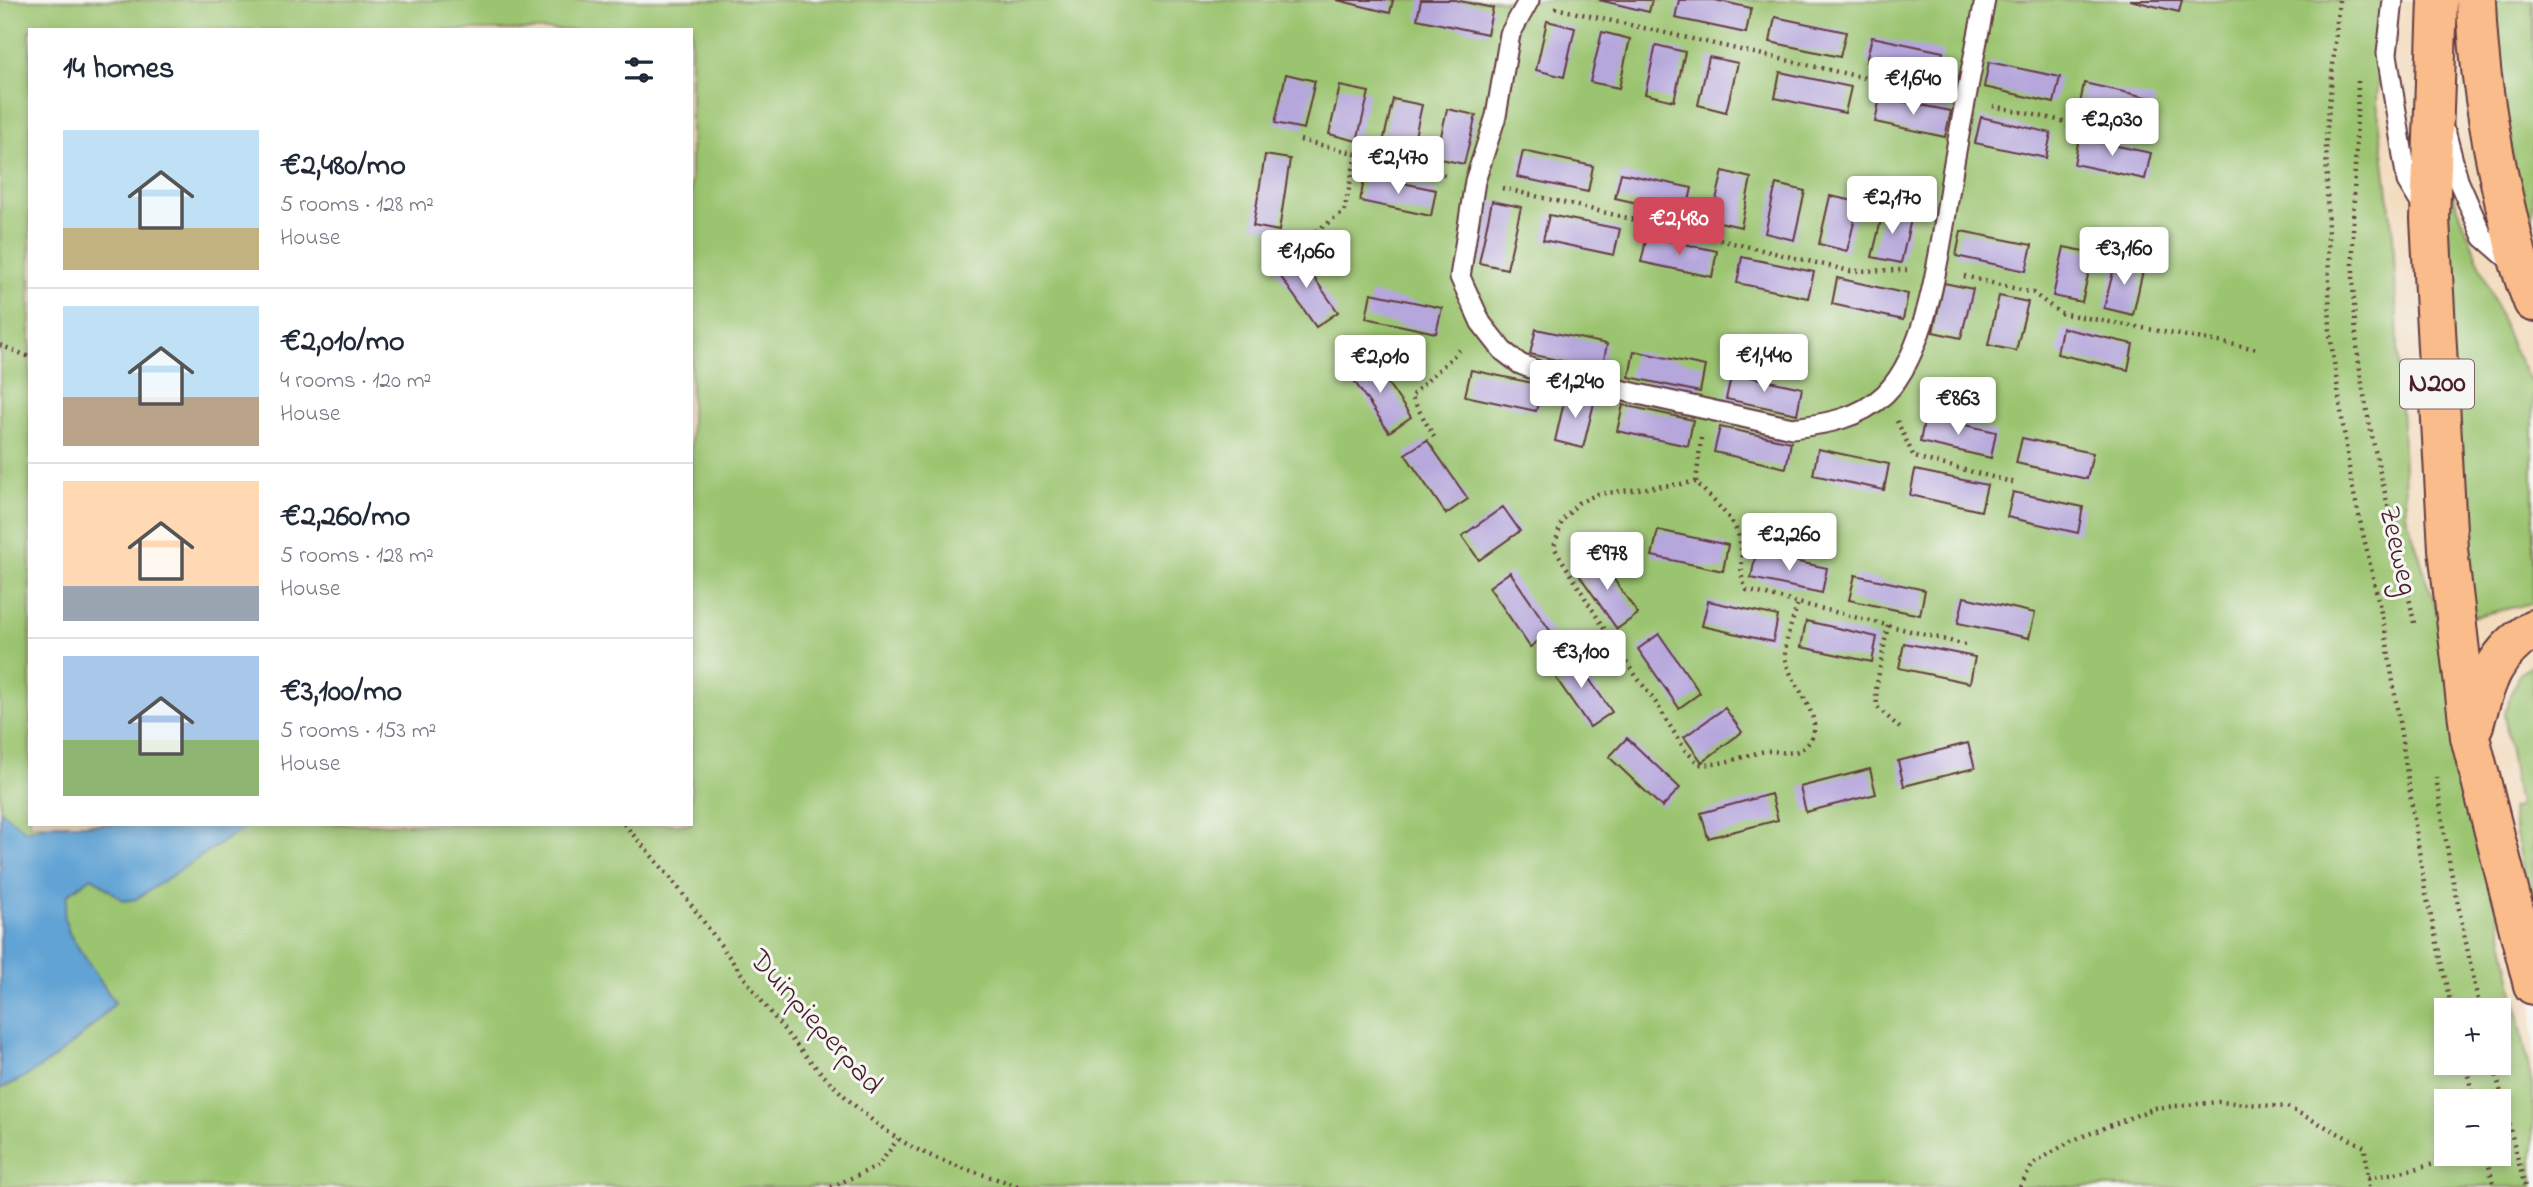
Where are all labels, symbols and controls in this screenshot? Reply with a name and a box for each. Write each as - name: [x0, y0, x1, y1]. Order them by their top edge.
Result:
- text: 14 homes: [63, 48, 174, 92]
- icon: filters: [620, 51, 658, 89]
- pin: €1,640: [1856, 58, 1970, 117]
- text: €1,640: [1885, 63, 1941, 96]
- pin: €2,030: [2055, 99, 2169, 158]
- text: €2,030: [2082, 104, 2142, 137]
- pin: €2,470: [1341, 136, 1455, 196]
- text: €2,470: [1368, 142, 1428, 175]
- text: €2,480/mo: [280, 145, 406, 189]
- icon: home: [119, 158, 203, 242]
- pin: €2,170: [1835, 176, 1949, 236]
- text: €2,170: [1863, 182, 1921, 215]
- text: 5 rooms · 128 m²: [280, 189, 434, 222]
- pin: €2,480: [1622, 198, 1736, 257]
- text: €2,480: [1649, 203, 1709, 236]
- text: House: [280, 222, 340, 255]
- pin: €3,160: [2067, 228, 2181, 287]
- pin: €1,060: [1249, 230, 1363, 290]
- text: €3,160: [2096, 233, 2152, 266]
- text: €1,060: [1277, 236, 1335, 269]
- text: €2,010/mo: [280, 321, 405, 365]
- icon: home: [119, 334, 203, 418]
- pin: €1,440: [1707, 334, 1821, 394]
- pin: €2,010: [1323, 336, 1437, 395]
- text: €1,440: [1736, 340, 1792, 373]
- text: €2,010: [1351, 341, 1409, 374]
- pin: €1,240: [1518, 360, 1632, 420]
- road number: N200: [2400, 360, 2474, 408]
- text: 4 rooms · 120 m²: [280, 365, 431, 398]
- text: €1,240: [1546, 366, 1604, 399]
- pin: €863: [1917, 378, 1999, 437]
- text: €863: [1936, 383, 1980, 416]
- text: House: [280, 398, 340, 431]
- text: €2,260/mo: [280, 496, 410, 540]
- street label: Zeeweg: [2365, 502, 2429, 600]
- icon: home: [119, 509, 203, 593]
- pin: €2,260: [1732, 514, 1846, 573]
- text: €2,260: [1758, 519, 1820, 552]
- pin: €978: [1566, 532, 1648, 592]
- text: €978: [1586, 538, 1628, 571]
- text: 5 rooms · 128 m²: [280, 540, 434, 573]
- text: House: [280, 573, 340, 606]
- pin: €3,100: [1524, 630, 1638, 690]
- text: €3,100: [1553, 636, 1609, 669]
- text: €3,100/mo: [280, 671, 402, 715]
- icon: home: [119, 684, 203, 768]
- text: 5 rooms · 153 m²: [280, 715, 436, 748]
- text: House: [280, 748, 340, 781]
- street label: Duinpieperpad: [737, 940, 893, 1106]
- map controls: [2434, 998, 2511, 1166]
- button: +: [2434, 998, 2511, 1075]
- button: −: [2434, 1089, 2511, 1166]

